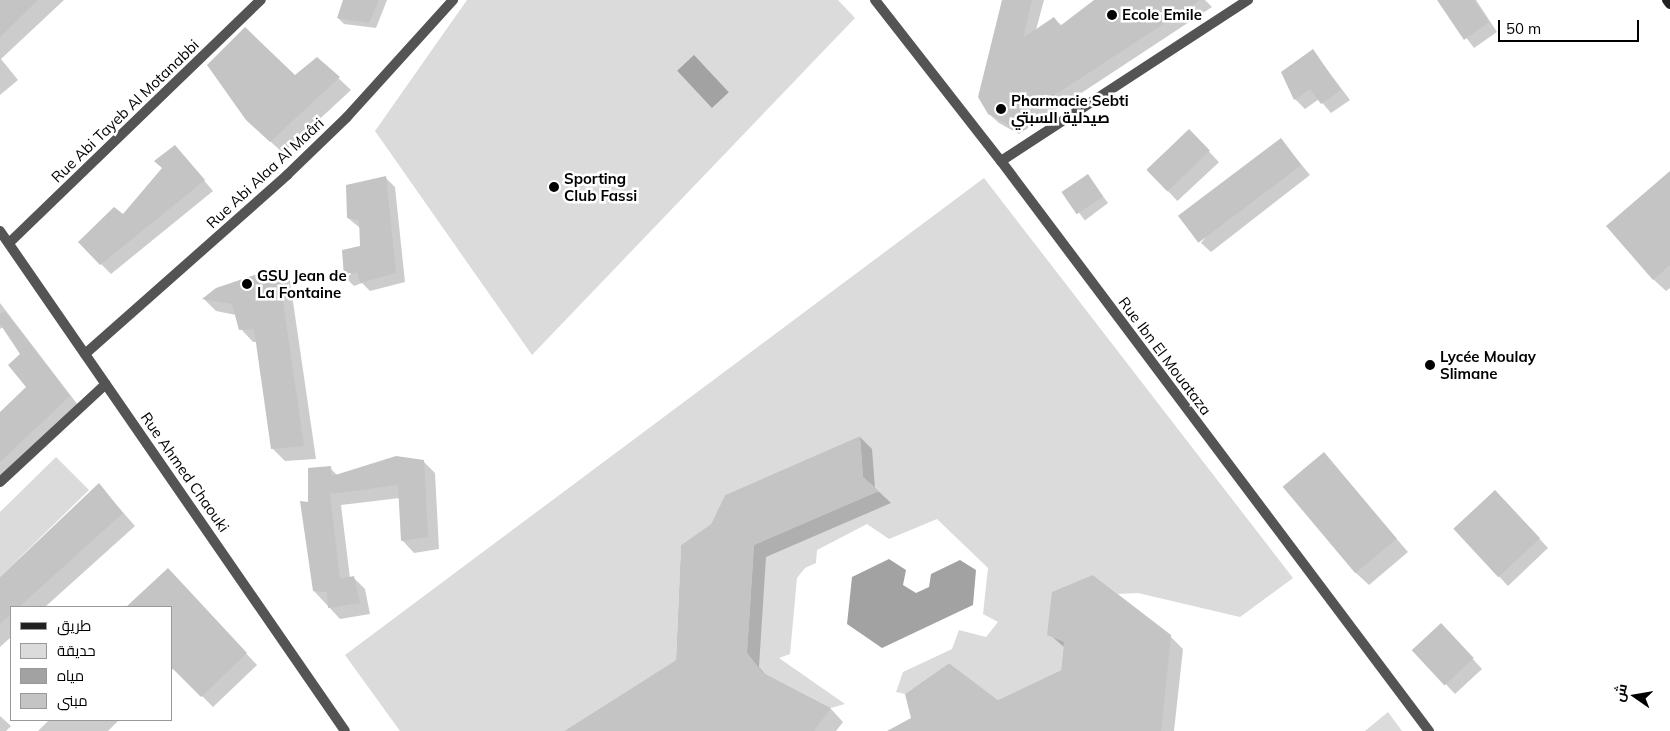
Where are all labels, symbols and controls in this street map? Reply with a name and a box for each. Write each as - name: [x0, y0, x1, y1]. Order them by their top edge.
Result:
- place label: Ecole Emile: [1122, 6, 1202, 24]
- marker: Ecole Emile: [1106, 9, 1118, 21]
- scale bar: [1500, 10, 1641, 42]
- text: 50 m: [1506, 19, 1541, 38]
- street label: Rue Abi Tayeb Al Motanabbi: [48, 36, 202, 186]
- place label: Pharmacie Sebti صيدلية السبتي: [1011, 91, 1129, 126]
- marker: Pharmacie Sebti صيدلية السبتي: [995, 103, 1007, 115]
- street label: Rue Abi Alaa Al Maâri: [203, 114, 327, 232]
- place label: Sporting Club Fassi: [564, 169, 637, 204]
- marker: Sporting Club Fassi: [548, 181, 560, 193]
- place label: GSU Jean de La Fontaine: [257, 266, 347, 301]
- marker: GSU Jean de La Fontaine: [241, 278, 253, 290]
- street label: Rue Ibn El Mouataza: [1115, 293, 1215, 419]
- place label: Lycée Moulay Slimane: [1440, 347, 1536, 382]
- marker: Lycée Moulay Slimane: [1424, 359, 1436, 371]
- street label: Rue Ahmed Chaouki: [137, 409, 233, 535]
- legend: [10, 606, 172, 721]
- text: طريق: [57, 616, 91, 635]
- text: حديقة: [57, 641, 96, 660]
- text: مياه: [57, 666, 84, 685]
- north arrow: [1610, 671, 1660, 721]
- text: ش: [1610, 682, 1631, 703]
- text: مبنى: [57, 691, 88, 710]

